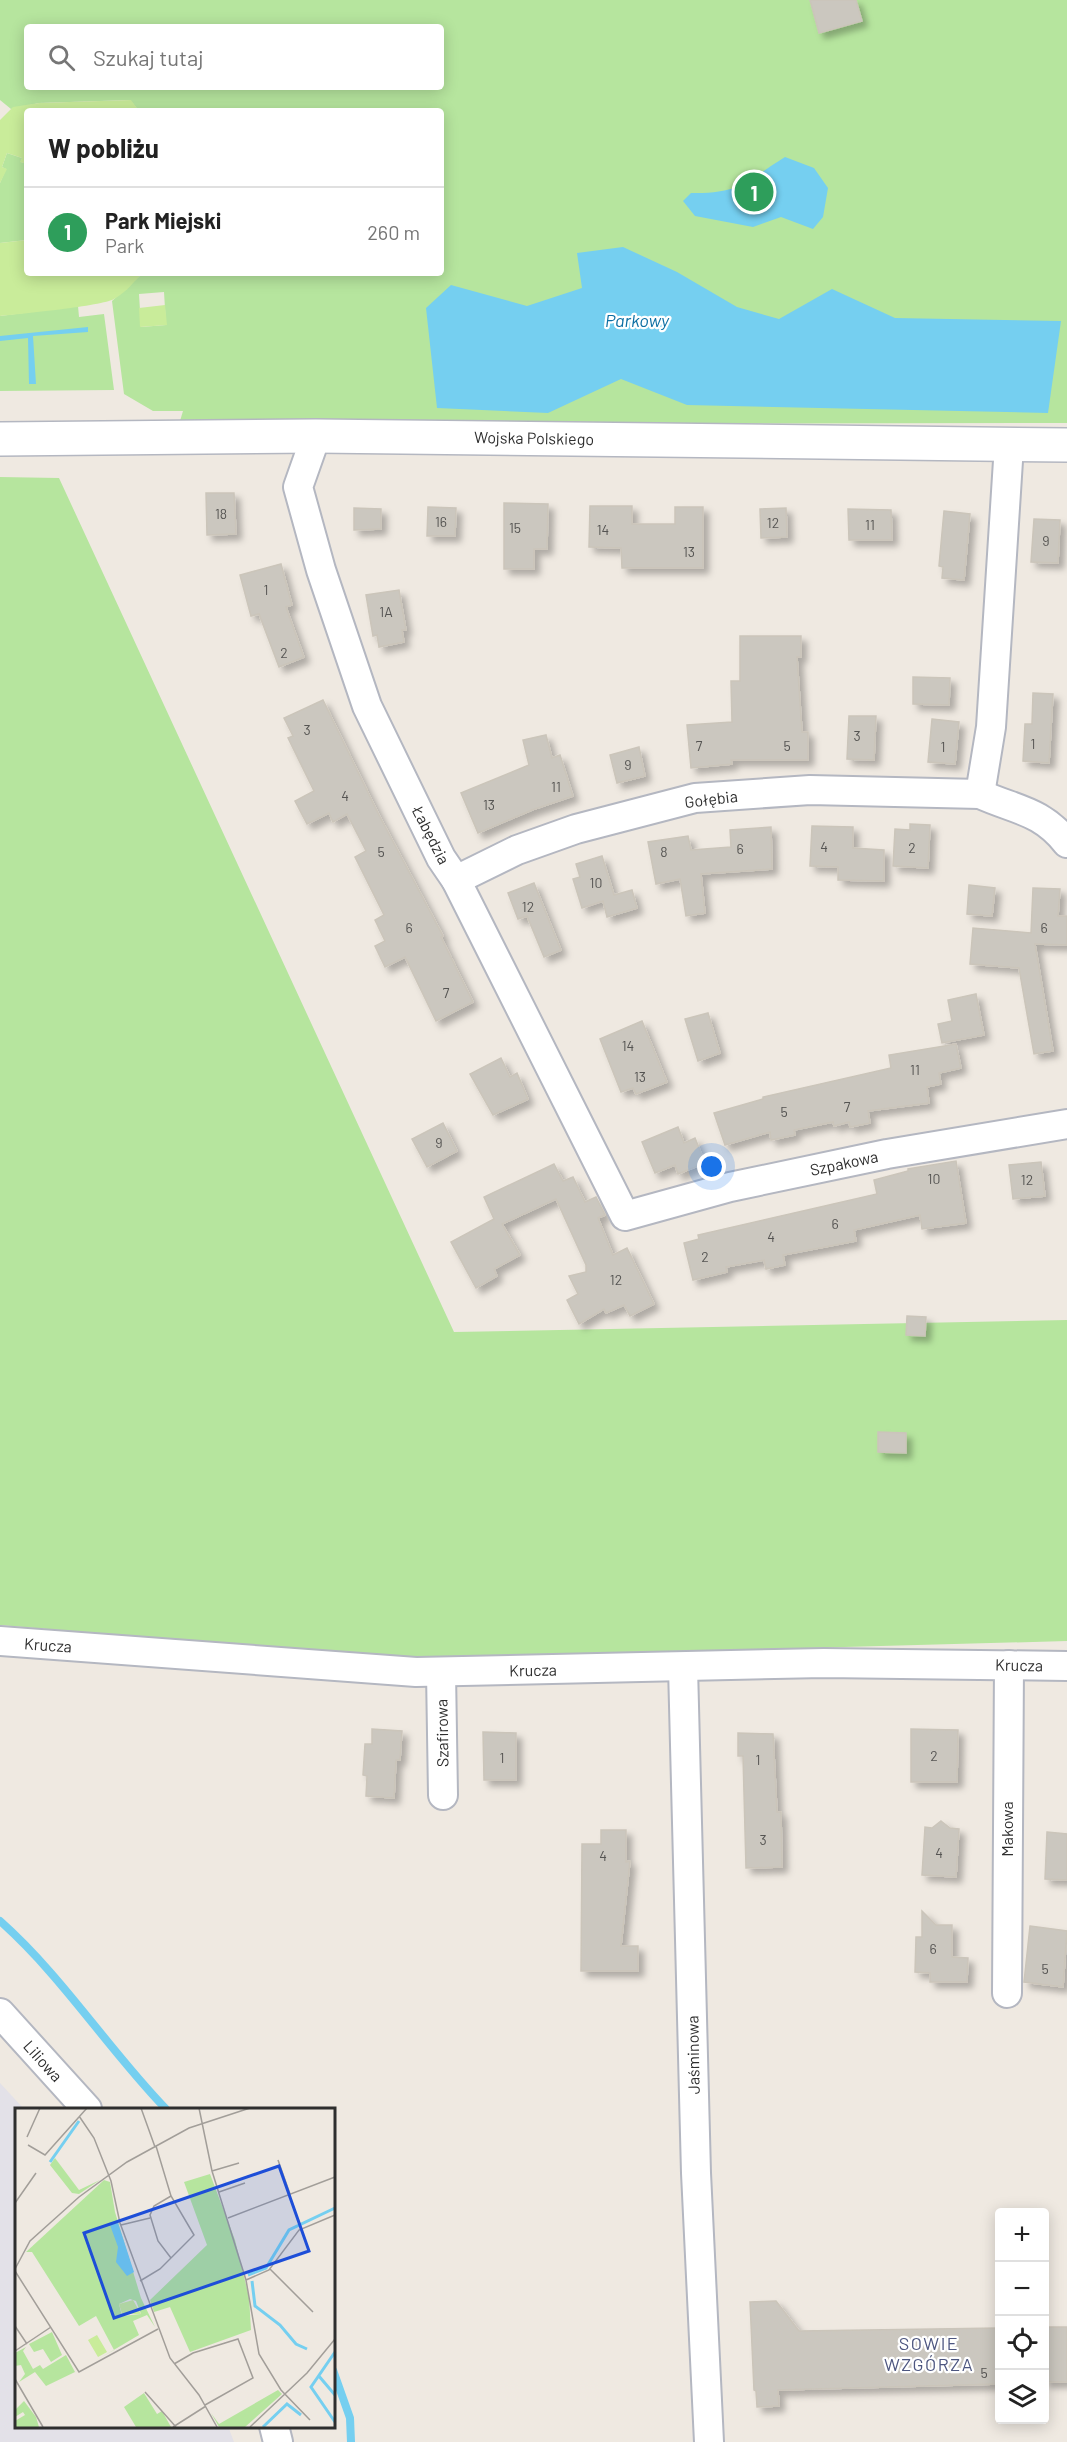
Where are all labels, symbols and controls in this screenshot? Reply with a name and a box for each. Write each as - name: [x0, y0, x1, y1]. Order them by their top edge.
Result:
- search box: [24, 24, 444, 90]
- icon: search: [45, 41, 78, 74]
- text: Szukaj tutaj: [93, 44, 204, 70]
- text: W pobliżu: [48, 132, 159, 163]
- pin: 1: [734, 170, 774, 214]
- text: Park Miejski: [105, 207, 221, 233]
- text: 1: [64, 220, 71, 244]
- text: 260 m: [367, 220, 420, 244]
- text: Park: [105, 233, 144, 257]
- water label: Parkowy: [605, 309, 670, 331]
- street label: Wojska Polskiego: [474, 427, 594, 448]
- house number: 18: [215, 505, 227, 522]
- house number: 16: [435, 513, 447, 530]
- house number: 12: [767, 514, 779, 531]
- house number: 11: [865, 516, 875, 533]
- house number: 15: [509, 519, 521, 536]
- house number: 14: [597, 521, 609, 538]
- house number: 9: [1042, 532, 1050, 549]
- house number: 13: [683, 543, 695, 560]
- house number: 1: [264, 581, 268, 598]
- house number: 1A: [379, 603, 393, 620]
- house number: 2: [280, 644, 288, 661]
- house number: 3: [303, 721, 311, 738]
- house number: 3: [853, 727, 861, 744]
- house number: 1: [1031, 735, 1035, 752]
- house number: 7: [696, 737, 703, 754]
- house number: 5: [783, 737, 791, 754]
- house number: 1: [941, 738, 945, 755]
- house number: 9: [624, 756, 632, 773]
- house number: 11: [551, 778, 561, 795]
- street label: Gołębia: [683, 786, 739, 811]
- house number: 4: [341, 787, 349, 804]
- house number: 13: [483, 796, 495, 813]
- street label: Łabędzia: [408, 801, 454, 867]
- house number: 4: [820, 838, 828, 855]
- house number: 2: [908, 839, 916, 856]
- house number: 6: [736, 840, 744, 857]
- house number: 5: [377, 843, 385, 860]
- house number: 8: [660, 843, 668, 860]
- house number: 10: [590, 874, 602, 891]
- house number: 12: [522, 898, 534, 915]
- house number: 6: [405, 919, 413, 936]
- house number: 6: [1040, 919, 1048, 936]
- house number: 7: [443, 984, 450, 1001]
- house number: 14: [622, 1037, 634, 1054]
- house number: 11: [910, 1061, 920, 1078]
- house number: 13: [634, 1068, 646, 1085]
- house number: 7: [844, 1098, 851, 1115]
- house number: 5: [780, 1103, 788, 1120]
- house number: 9: [435, 1134, 443, 1151]
- street label: Szpakowa: [808, 1146, 880, 1179]
- your location: [697, 1152, 726, 1181]
- house number: 10: [928, 1170, 940, 1187]
- house number: 12: [1021, 1171, 1033, 1188]
- house number: 6: [831, 1215, 839, 1232]
- house number: 4: [767, 1228, 775, 1245]
- house number: 2: [701, 1248, 709, 1265]
- house number: 12: [610, 1271, 622, 1288]
- street label: Krucza: [24, 1633, 73, 1656]
- street label: Krucza: [995, 1655, 1043, 1674]
- street label: Krucza: [509, 1660, 557, 1679]
- street label: Szafirowa: [431, 1699, 452, 1767]
- house number: 2: [930, 1747, 938, 1764]
- house number: 1: [500, 1749, 504, 1766]
- house number: 1: [756, 1751, 760, 1768]
- street label: Makowa: [997, 1801, 1016, 1857]
- house number: 3: [759, 1831, 767, 1848]
- house number: 4: [935, 1844, 943, 1861]
- house number: 4: [599, 1847, 607, 1864]
- house number: 6: [929, 1940, 937, 1957]
- house number: 5: [1041, 1960, 1049, 1977]
- street label: Jaśminowa: [682, 2015, 703, 2095]
- street label: Liliowa: [20, 2036, 67, 2085]
- inset map: [15, 2108, 334, 2427]
- map controls: [995, 2208, 1049, 2424]
- button: +: [995, 2208, 1049, 2262]
- button: −: [995, 2262, 1049, 2316]
- button: locate: [995, 2316, 1049, 2370]
- district label: SOWIE WZGÓRZA: [884, 2332, 974, 2375]
- house number: 5: [980, 2364, 988, 2381]
- button: layers: [995, 2370, 1049, 2424]

